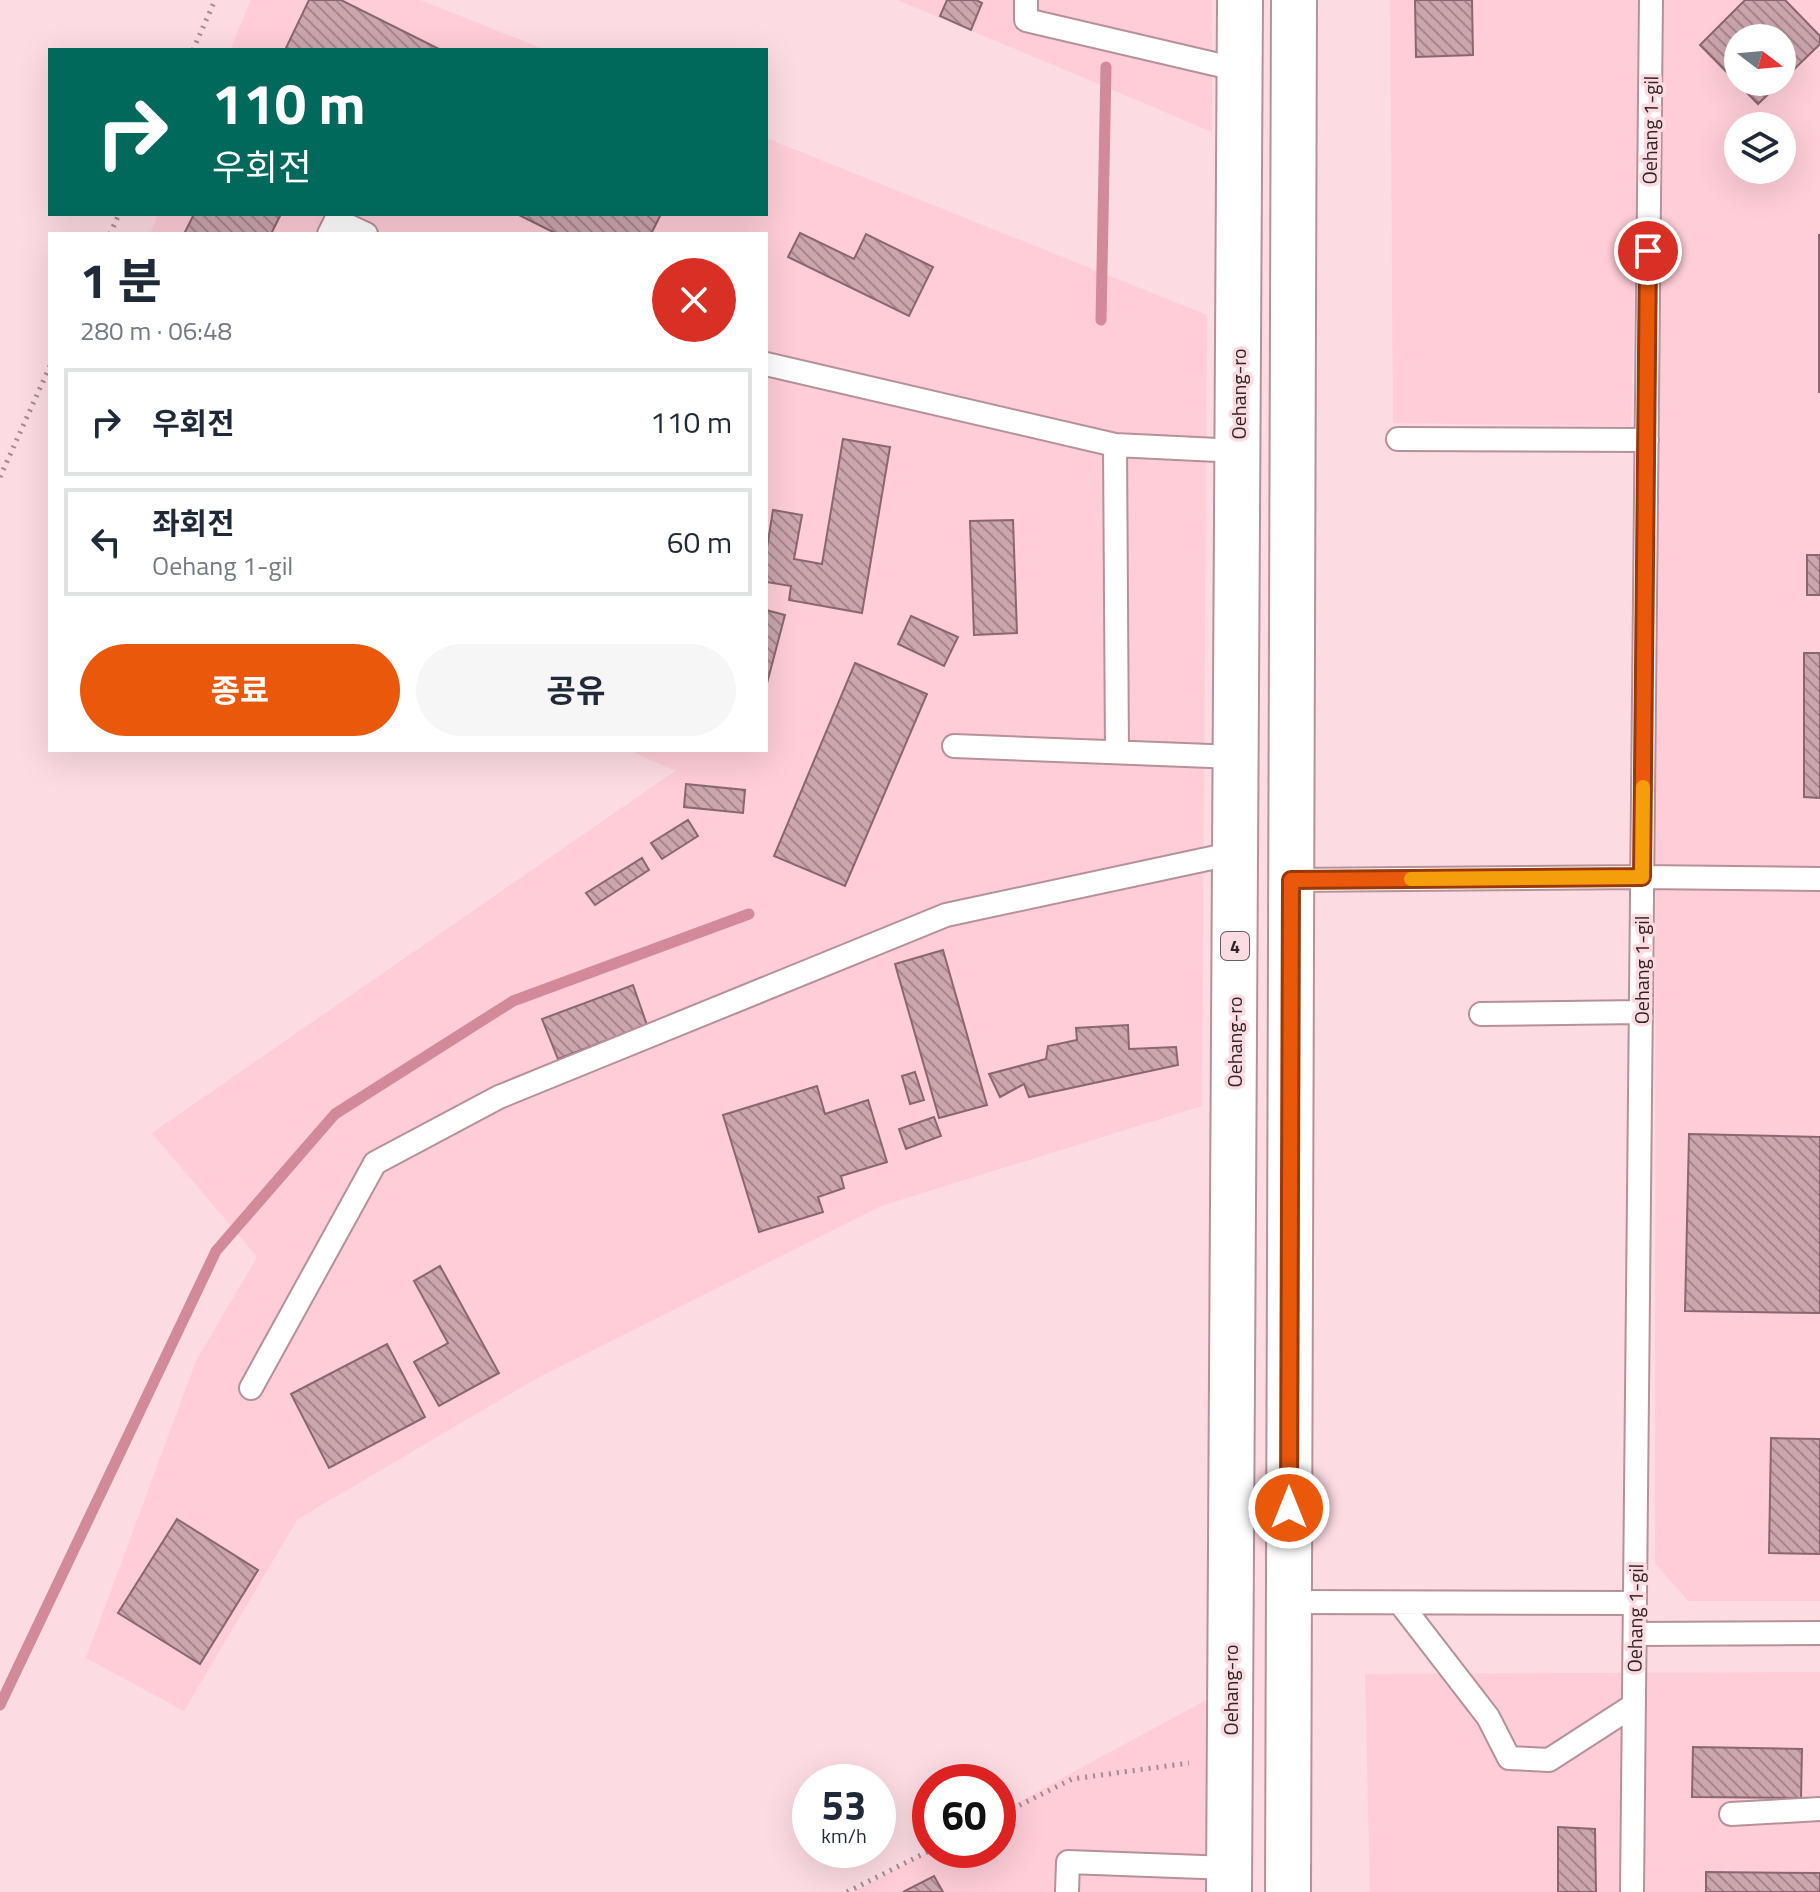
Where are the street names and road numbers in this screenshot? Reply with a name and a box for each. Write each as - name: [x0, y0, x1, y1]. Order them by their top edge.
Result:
- street label: Oehang 1-gil: [1634, 75, 1666, 185]
- street label: Oehang-ro: [1223, 349, 1254, 439]
- street label: Oehang 1-gil: [1626, 916, 1657, 1024]
- road number: 4: [1221, 932, 1249, 960]
- street label: Oehang-ro: [1219, 997, 1250, 1087]
- street label: Oehang 1-gil: [1619, 1563, 1651, 1673]
- street label: Oehang-ro: [1215, 1645, 1246, 1735]

